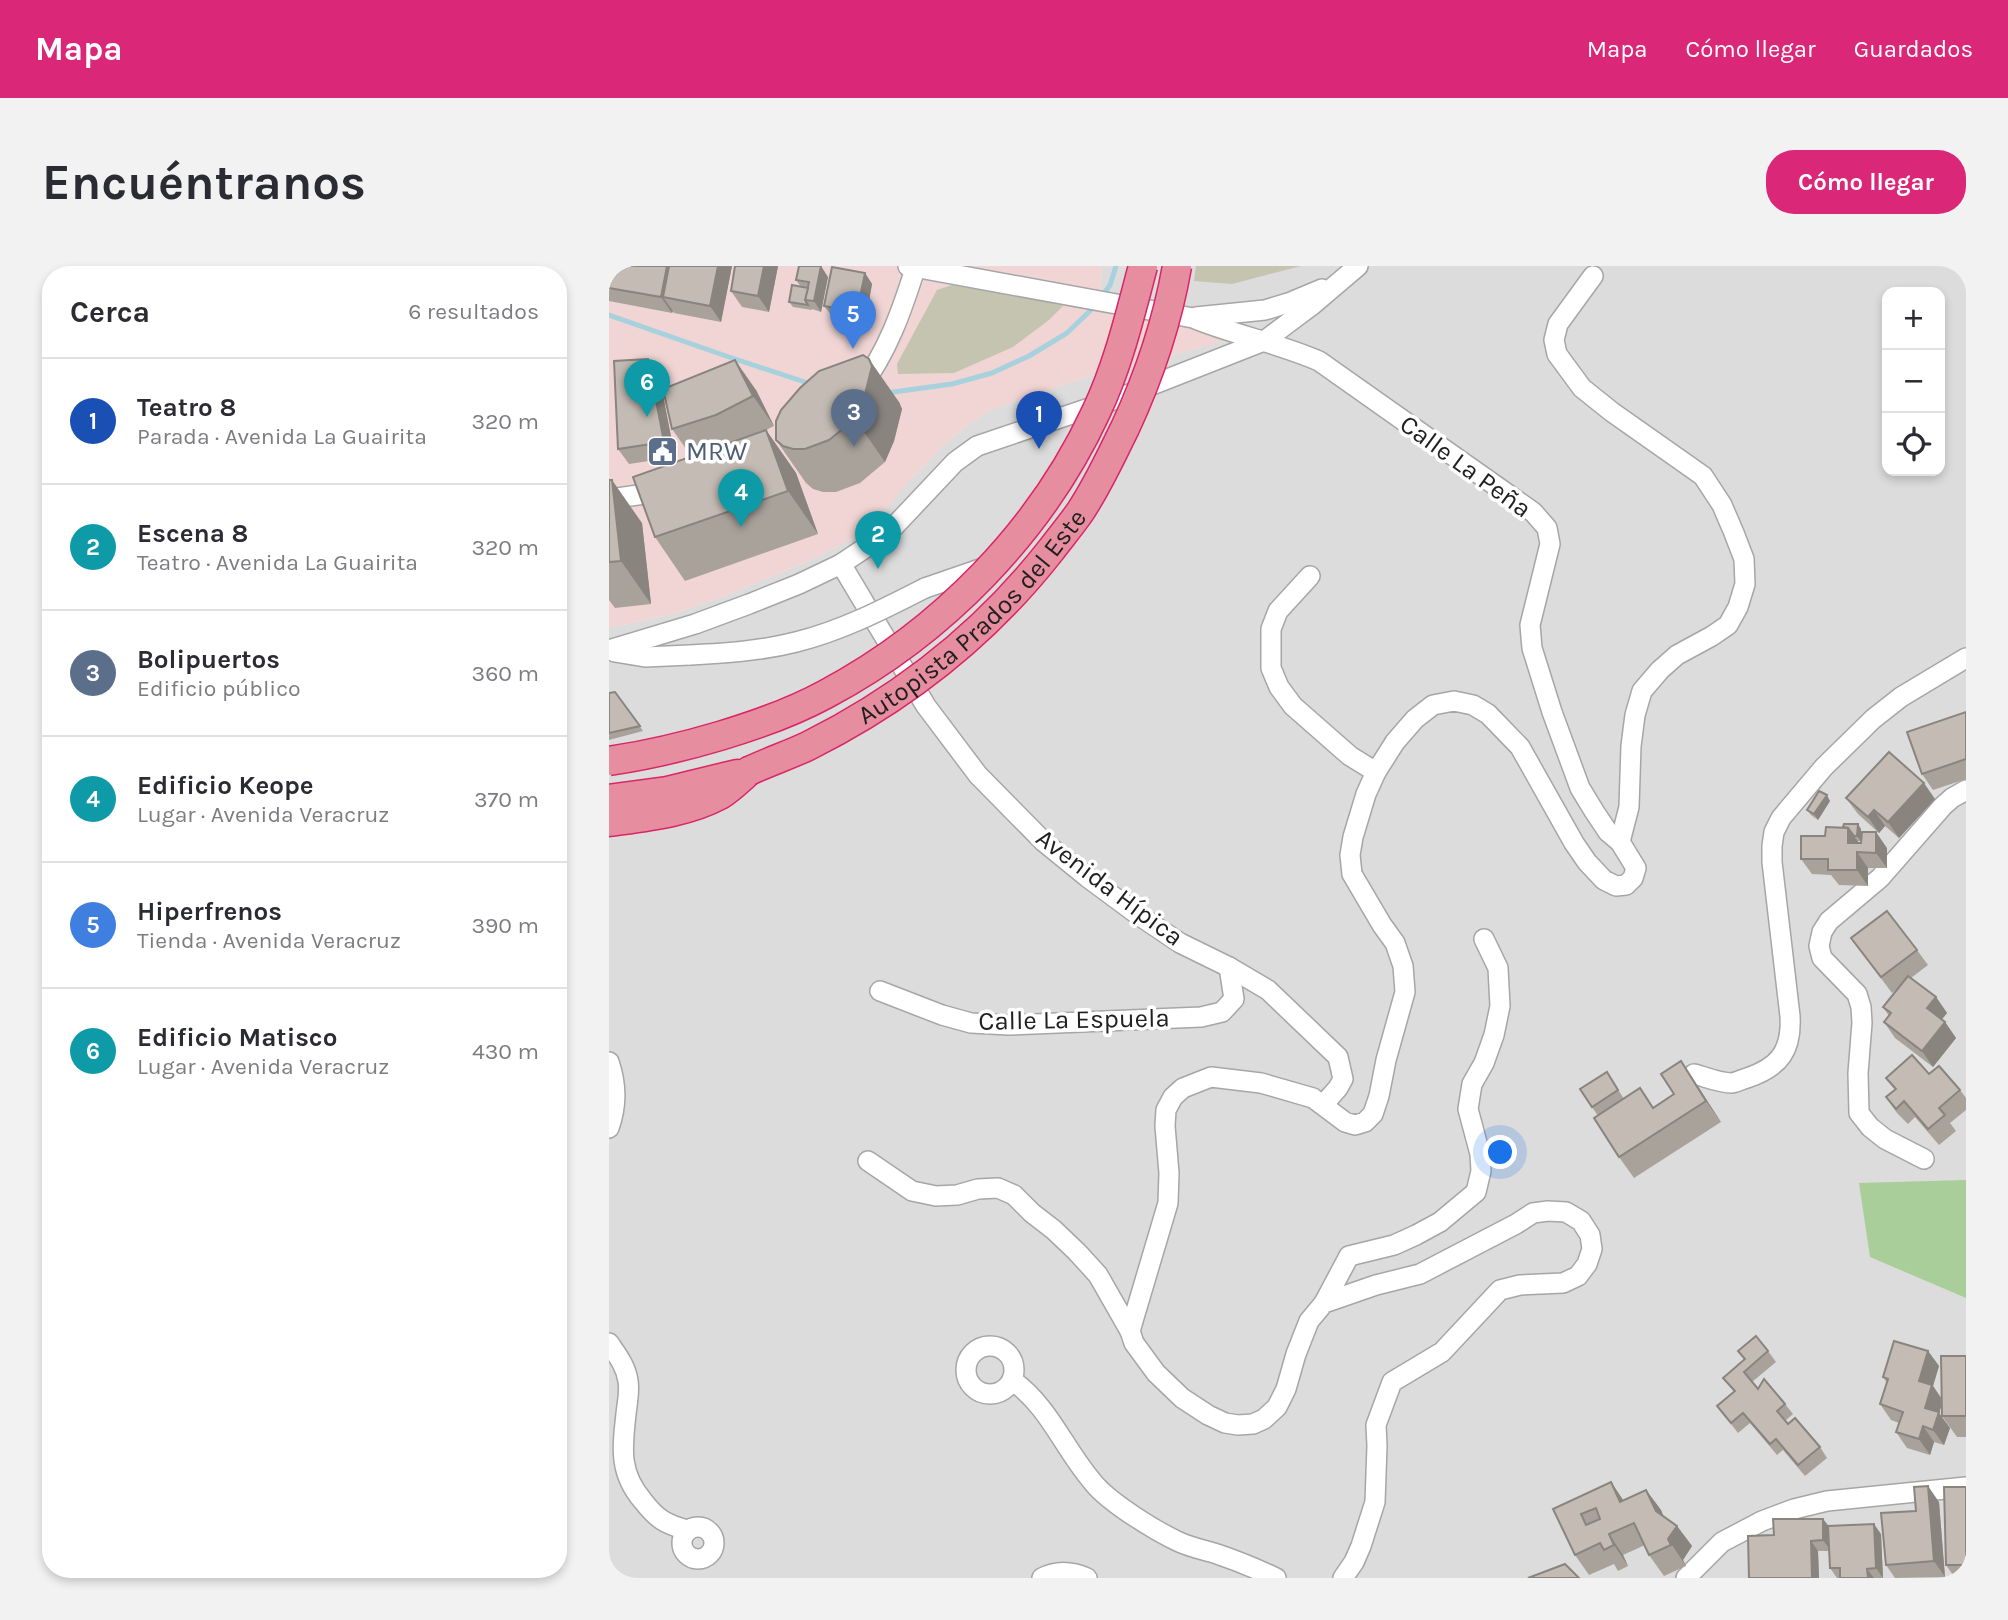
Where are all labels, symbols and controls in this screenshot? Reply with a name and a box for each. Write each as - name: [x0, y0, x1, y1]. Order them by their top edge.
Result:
- text: Mapa: [35, 30, 123, 68]
- text: Mapa: [1587, 35, 1647, 63]
- text: Cómo llegar: [1685, 35, 1816, 63]
- text: Guardados: [1854, 35, 1973, 63]
- button: Cómo llegar: [1766, 150, 1966, 214]
- text: Encuéntranos: [42, 154, 366, 211]
- map controls: [1882, 287, 1945, 476]
- button: +: [1882, 287, 1945, 350]
- pin: 5: [830, 291, 876, 349]
- text: Cerca: [70, 294, 150, 330]
- text: 6 resultados: [408, 298, 539, 325]
- button: −: [1882, 350, 1945, 413]
- pin: 6: [624, 359, 670, 417]
- pin: 3: [831, 389, 877, 447]
- pin: 1: [1016, 391, 1062, 449]
- text: Teatro 8: [137, 392, 236, 423]
- text: 1: [89, 408, 97, 435]
- text: 320 m: [471, 408, 539, 435]
- street label: Calle La Peña: [1394, 408, 1537, 524]
- button: locate: [1882, 413, 1945, 476]
- text: Parada · Avenida La Guairita: [137, 423, 427, 450]
- public building icon: MRW: [646, 434, 680, 468]
- place label: MRW: [686, 436, 747, 467]
- pin: 4: [718, 469, 764, 527]
- street label: Autopista Prados del Este: [852, 503, 1093, 731]
- pin: 2: [855, 511, 901, 569]
- text: Escena 8: [137, 518, 248, 549]
- text: 2: [86, 534, 100, 561]
- text: 320 m: [471, 534, 539, 561]
- text: Teatro · Avenida La Guairita: [137, 549, 418, 576]
- text: Bolipuertos: [137, 644, 280, 675]
- text: 3: [86, 660, 100, 687]
- text: 360 m: [472, 660, 539, 687]
- text: Edificio público: [137, 675, 301, 702]
- text: Edificio Keope: [137, 770, 314, 801]
- text: 4: [86, 786, 100, 813]
- text: 370 m: [474, 786, 539, 813]
- text: Lugar · Avenida Veracruz: [137, 801, 389, 828]
- street label: Avenida Hípica: [1030, 822, 1189, 953]
- text: Hiperfrenos: [137, 896, 282, 927]
- text: 5: [86, 912, 100, 939]
- text: 390 m: [471, 912, 539, 939]
- text: Tienda · Avenida Veracruz: [137, 927, 401, 954]
- street label: Calle La Espuela: [978, 1002, 1170, 1037]
- text: Edificio Matisco: [137, 1022, 337, 1053]
- text: 6: [86, 1038, 100, 1065]
- text: 430 m: [472, 1038, 539, 1065]
- text: Lugar · Avenida Veracruz: [137, 1053, 389, 1080]
- your location: [1483, 1135, 1517, 1169]

